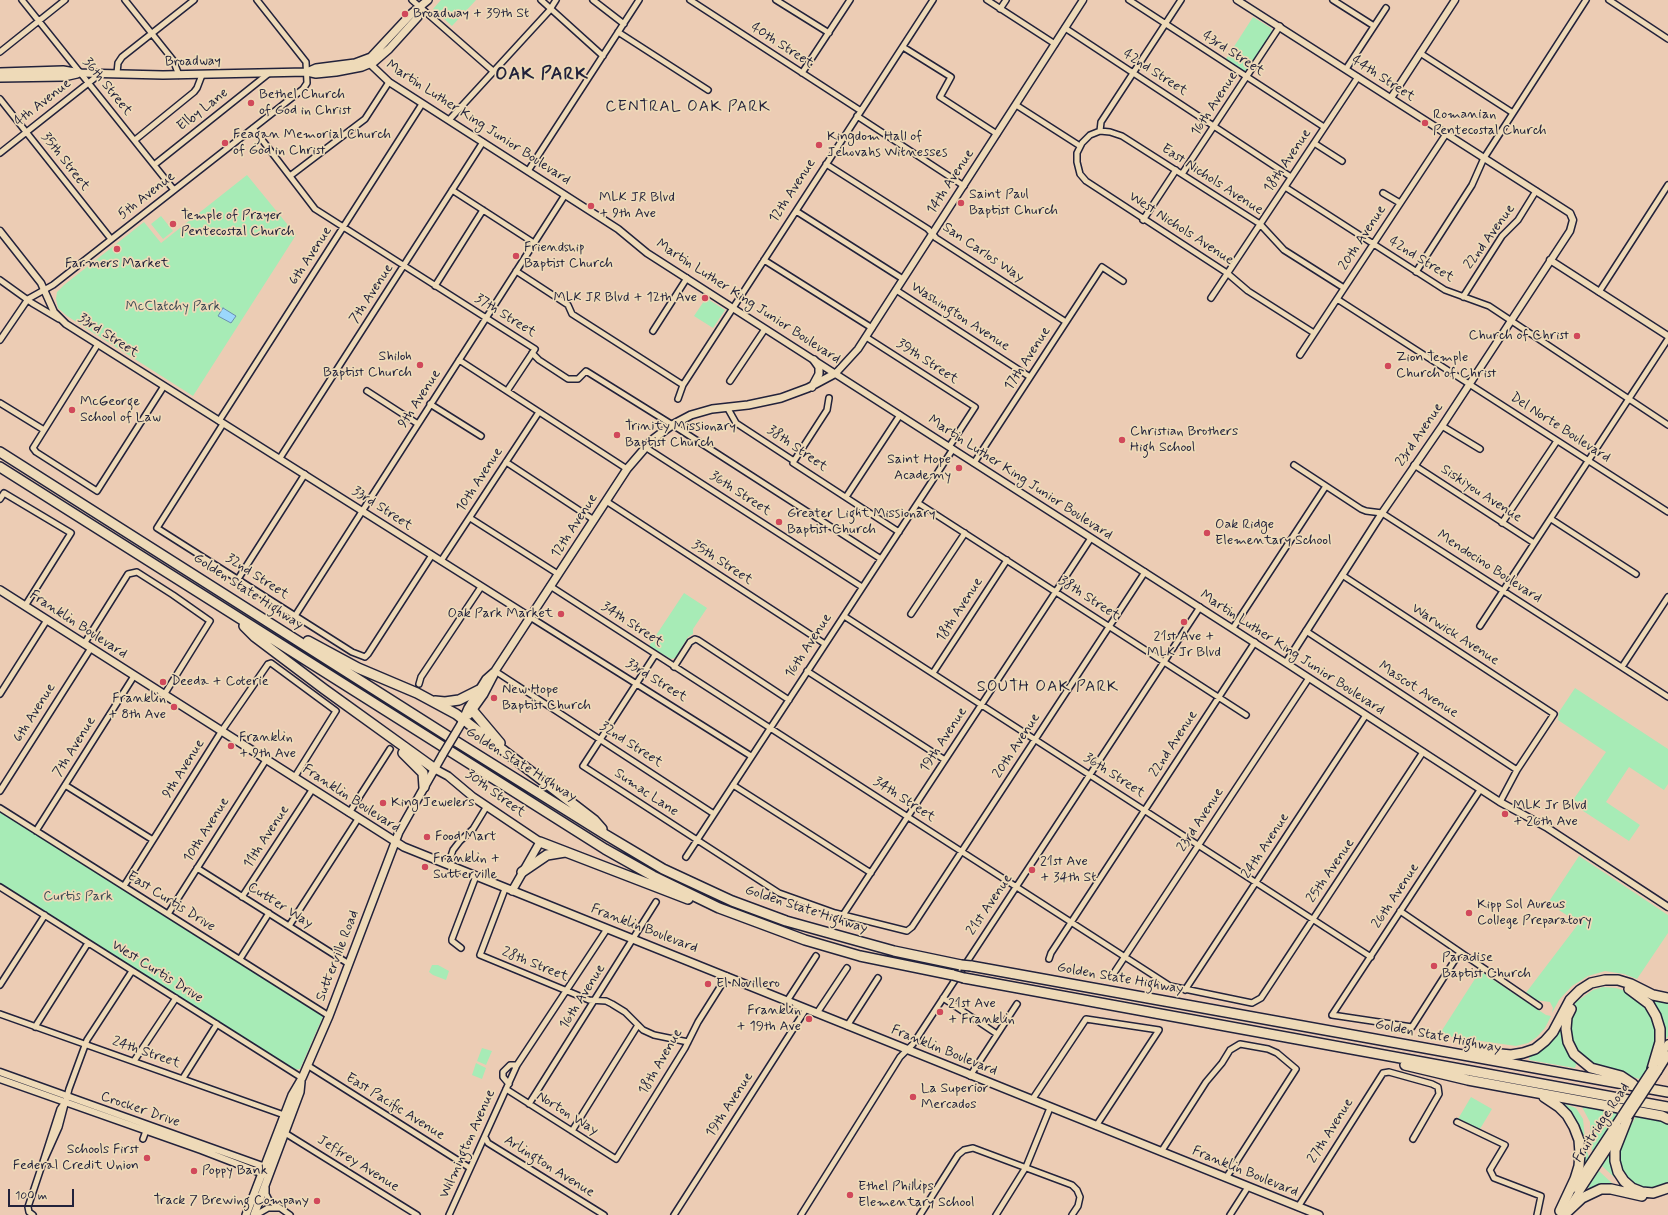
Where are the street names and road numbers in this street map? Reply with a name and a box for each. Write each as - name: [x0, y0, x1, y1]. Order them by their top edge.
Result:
- street label: 40th Street: [747, 19, 817, 73]
- street label: 43rd Street: [1199, 28, 1267, 80]
- street label: 42nd Street: [1120, 46, 1190, 100]
- street label: 44th Street: [1348, 52, 1418, 106]
- street label: Broadway: [165, 53, 221, 71]
- street label: 36th Street: [79, 55, 135, 119]
- street label: Martin Luther King Junior Boulevard: [383, 57, 573, 189]
- street label: 16th Avenue: [1188, 69, 1242, 139]
- street label: 4th Avenue: [11, 76, 75, 130]
- street label: Elby Lane: [174, 85, 232, 135]
- street label: 18th Avenue: [1261, 126, 1315, 196]
- street label: 35th Street: [37, 129, 93, 195]
- street label: East Nichols Avenue: [1158, 141, 1266, 219]
- street label: 14th Avenue: [924, 146, 978, 218]
- street label: 12th Avenue: [766, 156, 820, 226]
- street label: 5th Avenue: [115, 168, 179, 224]
- street label: West Nichols Avenue: [1125, 189, 1237, 269]
- street label: 22nd Avenue: [1461, 201, 1519, 273]
- street label: 20th Avenue: [1336, 202, 1390, 274]
- street label: San Carlos Way: [939, 219, 1027, 287]
- street label: 6th Avenue: [286, 223, 336, 289]
- street label: 42nd Street: [1385, 233, 1457, 287]
- street label: Martin Luther King Junior Boulevard: [653, 236, 843, 368]
- street label: 7th Avenue: [346, 261, 398, 327]
- street label: Washington Avenue: [907, 279, 1013, 355]
- street label: 37th Street: [471, 291, 539, 341]
- street label: 33rd Street: [75, 310, 141, 362]
- street label: 17th Avenue: [1001, 324, 1055, 394]
- street label: 39th Street: [893, 336, 961, 388]
- street label: 9th Avenue: [395, 367, 445, 431]
- street label: Del Norte Boulevard: [1507, 389, 1613, 467]
- street label: 23rd Avenue: [1393, 400, 1447, 470]
- street label: Martin Luther King Junior Boulevard: [925, 412, 1115, 544]
- street label: 38th Street: [764, 422, 830, 476]
- street label: 10th Avenue: [453, 445, 507, 515]
- street label: Siskiyou Avenue: [1437, 462, 1525, 526]
- street label: 36th Street: [706, 468, 774, 520]
- street label: 33rd Street: [349, 483, 415, 535]
- street label: 12th Avenue: [548, 491, 602, 561]
- street label: Mendocino Boulevard: [1434, 527, 1544, 607]
- street label: 35th Street: [688, 537, 756, 589]
- street label: Golden State Highway: [190, 550, 306, 634]
- street label: 32nd Street: [222, 550, 292, 604]
- street label: 38th Street: [1055, 573, 1123, 625]
- street label: 18th Avenue: [933, 575, 987, 645]
- street label: Franklin Boulevard: [26, 587, 130, 663]
- street label: Martin Luther King Junior Boulevard: [1197, 587, 1387, 719]
- street label: 34th Street: [598, 599, 666, 651]
- street label: Warwick Avenue: [1408, 600, 1502, 670]
- street label: 16th Avenue: [782, 611, 836, 681]
- street label: 33rd Street: [622, 656, 690, 706]
- street label: Mascot Avenue: [1375, 658, 1461, 722]
- street label: 6th Avenue: [10, 680, 60, 746]
- street label: 19th Avenue: [917, 704, 971, 776]
- street label: 22nd Avenue: [1146, 708, 1202, 780]
- street label: 20th Avenue: [990, 710, 1044, 782]
- street label: 7th Avenue: [50, 714, 100, 780]
- street label: 32nd Street: [596, 718, 666, 772]
- street label: Golden State Highway: [462, 724, 580, 806]
- street label: 9th Avenue: [159, 736, 209, 802]
- street label: 36th Street: [1080, 750, 1148, 802]
- street label: Franklin Boulevard: [299, 761, 403, 837]
- street label: Sumac Lane: [611, 765, 681, 821]
- street label: 30th Street: [462, 767, 528, 821]
- street label: 34th Street: [870, 774, 938, 826]
- street label: 23rd Avenue: [1174, 785, 1228, 855]
- street label: 10th Avenue: [180, 794, 234, 866]
- street label: 11th Avenue: [240, 802, 294, 872]
- street label: 24th Avenue: [1239, 810, 1293, 882]
- street label: 25th Avenue: [1303, 836, 1359, 906]
- street label: 26th Avenue: [1369, 860, 1423, 932]
- street label: East Curtis Drive: [124, 868, 218, 936]
- street label: 21st Avenue: [963, 871, 1017, 939]
- street label: Cutter Way: [244, 879, 316, 933]
- street label: Golden State Highway: [743, 882, 869, 938]
- street label: Franklin Boulevard: [588, 901, 700, 957]
- street label: Sutterville Road: [313, 908, 363, 1004]
- street label: West Curtis Drive: [108, 937, 206, 1007]
- street label: 28th Street: [499, 944, 571, 986]
- street label: Golden State Highway: [1056, 960, 1184, 998]
- street label: 16th Avenue: [556, 961, 610, 1033]
- street label: Golden State Highway: [1374, 1017, 1502, 1057]
- street label: Franklin Boulevard: [888, 1022, 1000, 1080]
- street label: 18th Avenue: [635, 1026, 687, 1098]
- street label: 24th Street: [110, 1033, 182, 1073]
- street label: 19th Avenue: [703, 1069, 757, 1141]
- street label: East Pacific Avenue: [342, 1070, 448, 1144]
- street label: Fruitridge Road: [1570, 1080, 1634, 1166]
- street label: Wilmington Avenue: [436, 1087, 500, 1201]
- street label: Norton Way: [533, 1088, 601, 1140]
- street label: Crocker Drive: [98, 1089, 182, 1131]
- street label: 27th Avenue: [1304, 1095, 1358, 1167]
- street label: Jeffrey Avenue: [314, 1132, 402, 1196]
- street label: Arlington Avenue: [501, 1132, 597, 1202]
- street label: Franklin Boulevard: [1189, 1143, 1301, 1201]

